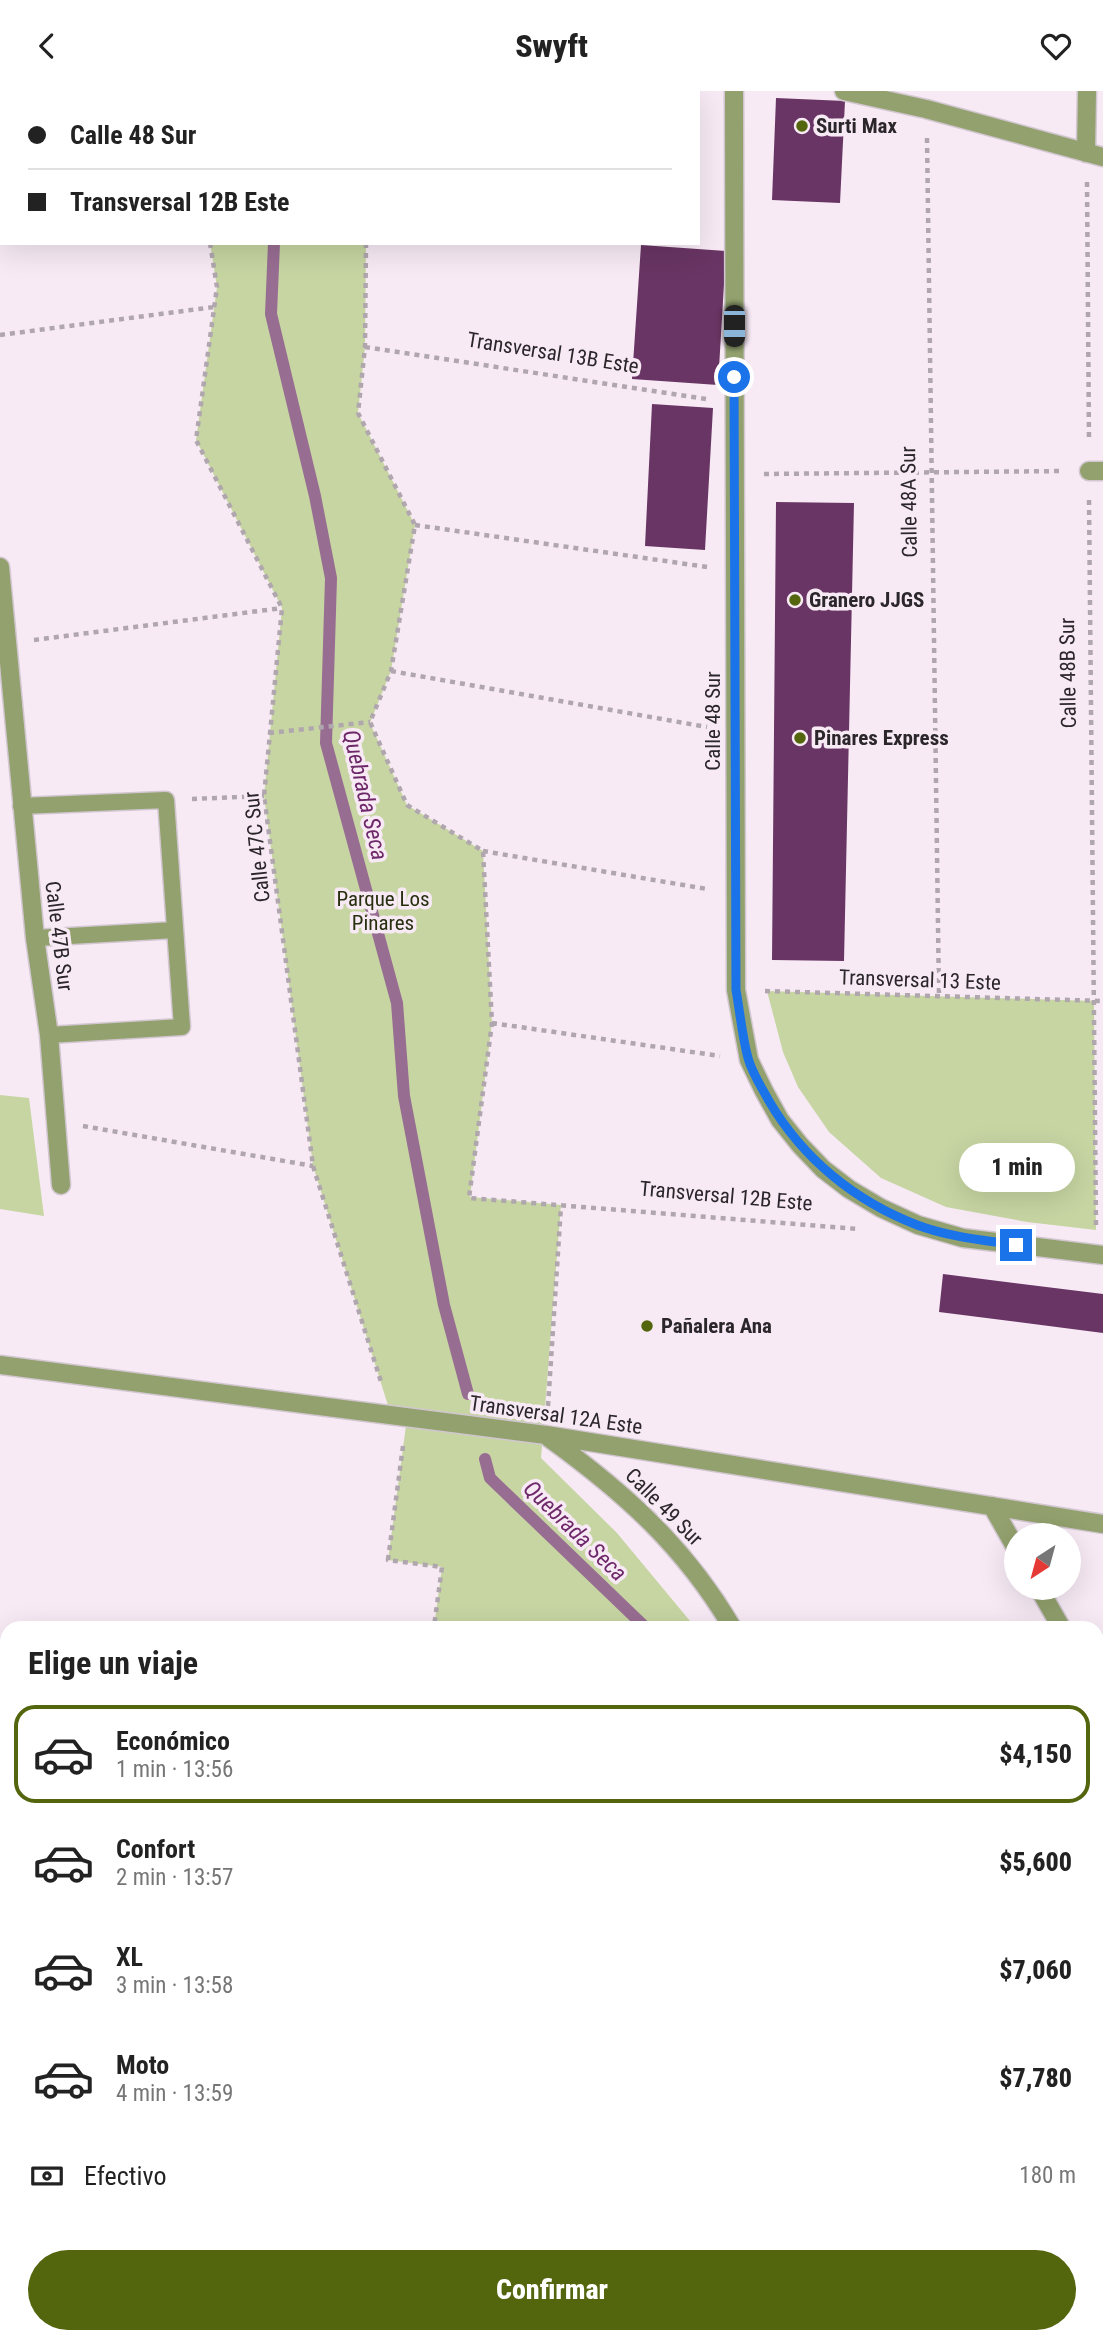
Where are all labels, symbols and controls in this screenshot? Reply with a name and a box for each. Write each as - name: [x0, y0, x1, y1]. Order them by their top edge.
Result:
- icon: back: [28, 27, 66, 65]
- text: Swyft: [515, 27, 588, 65]
- icon: heart: [1037, 27, 1075, 65]
- place label: Surti Max: [816, 114, 898, 138]
- marker: Surti Max: [794, 118, 810, 134]
- text: Calle 48 Sur: [70, 120, 196, 150]
- text: Transversal 12B Este: [70, 187, 289, 217]
- car: [724, 305, 745, 347]
- street label: Transversal 13B Este: [465, 328, 641, 378]
- route start: [718, 361, 750, 393]
- street label: Calle 48A Sur: [896, 446, 922, 558]
- place label: Granero JJGS: [809, 588, 924, 612]
- marker: Granero JJGS: [787, 592, 803, 608]
- street label: Calle 48B Sur: [1055, 617, 1081, 729]
- street label: Calle 48 Sur: [701, 671, 725, 771]
- place label: Pinares Express: [814, 726, 949, 750]
- water label: Quebrada Seca: [337, 727, 393, 863]
- marker: Pinares Express: [792, 730, 808, 746]
- street label: Calle 47C Sur: [239, 790, 275, 904]
- street label: Calle 47B Sur: [40, 880, 78, 992]
- park label: Parque Los Pinares: [336, 887, 430, 935]
- street label: Transversal 13 Este: [839, 965, 1001, 995]
- callout: 1 min: [958, 1143, 1074, 1193]
- text: 1 min: [991, 1154, 1043, 1181]
- street label: Transversal 12B Este: [639, 1176, 814, 1216]
- route end: [1000, 1229, 1032, 1261]
- place label: Pañalera Ana: [661, 1314, 772, 1338]
- marker: Pañalera Ana: [639, 1318, 655, 1334]
- street label: Transversal 12A Este: [468, 1391, 644, 1439]
- street label: Calle 49 Sur: [620, 1463, 708, 1551]
- water label: Quebrada Seca: [518, 1475, 632, 1587]
- north arrow: [1004, 1523, 1082, 1599]
- map controls: [1004, 1523, 1081, 1600]
- text: Elige un viaje: [28, 1644, 198, 1682]
- icon: car: [32, 1723, 95, 1786]
- text: Económico: [116, 1726, 230, 1756]
- text: $4,150: [999, 1739, 1072, 1769]
- text: 1 min · 13:56: [116, 1756, 233, 1783]
- icon: car: [32, 1831, 95, 1894]
- text: Confort: [116, 1834, 195, 1864]
- text: $5,600: [999, 1847, 1072, 1877]
- text: 2 min · 13:57: [116, 1864, 233, 1891]
- icon: car: [32, 1939, 95, 2002]
- text: XL: [116, 1942, 143, 1972]
- text: $7,060: [999, 1955, 1072, 1985]
- text: 3 min · 13:58: [116, 1972, 233, 1999]
- icon: car: [32, 2047, 95, 2110]
- text: Moto: [116, 2050, 169, 2080]
- text: $7,780: [999, 2063, 1072, 2093]
- text: 4 min · 13:59: [116, 2080, 233, 2107]
- icon: cash: [28, 2157, 66, 2195]
- text: Efectivo: [84, 2161, 166, 2191]
- text: 180 m: [1019, 2162, 1076, 2189]
- button: Confirmar: [28, 2250, 1076, 2330]

